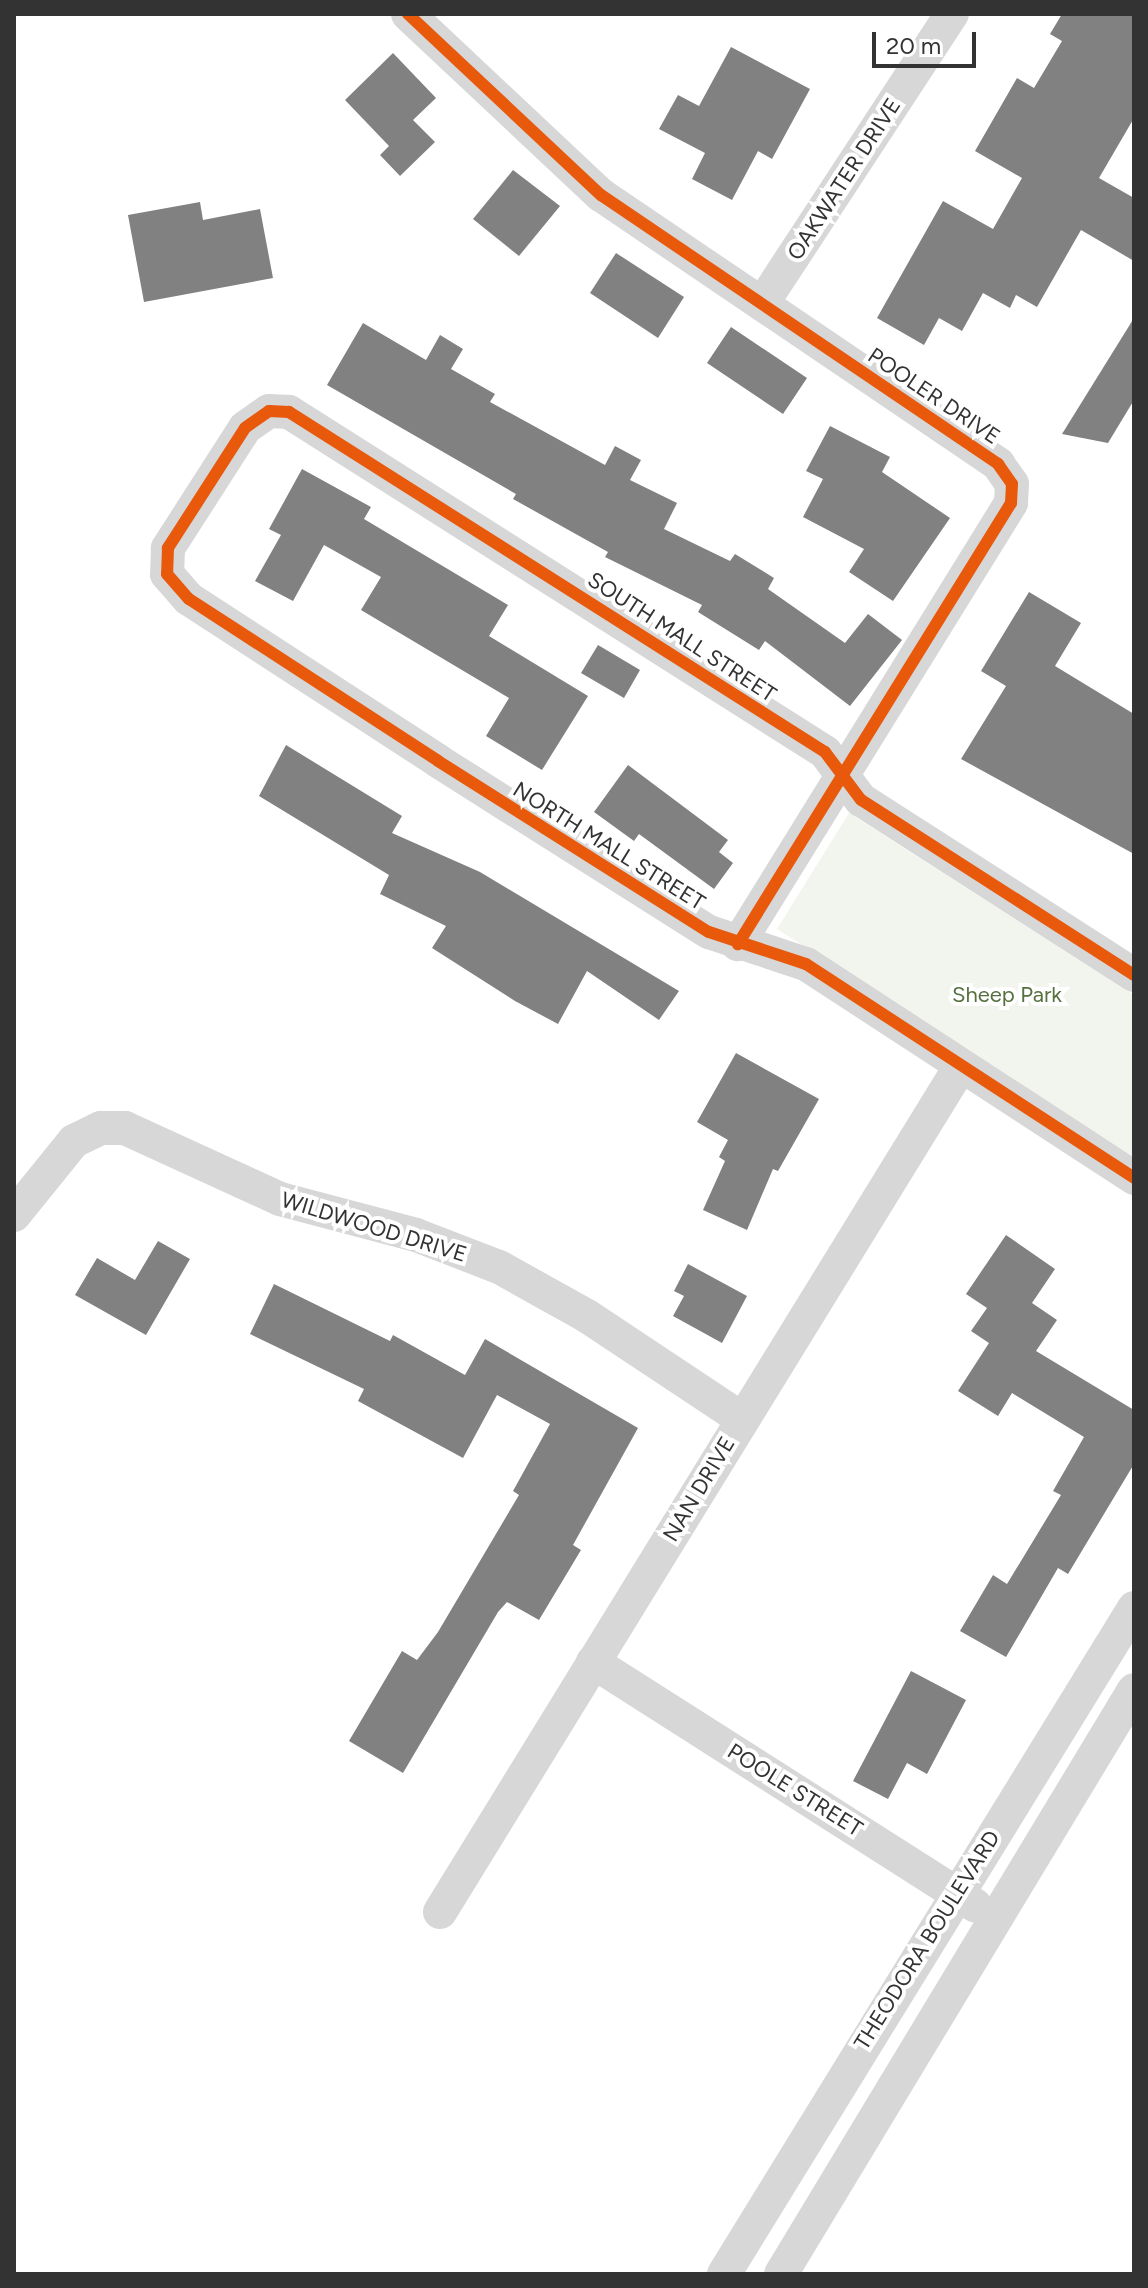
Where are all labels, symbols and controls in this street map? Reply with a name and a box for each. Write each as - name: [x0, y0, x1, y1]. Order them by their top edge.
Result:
- scale bar: [876, 16, 980, 66]
- text: 20 m: [886, 31, 941, 60]
- street label: OAKWATER DRIVE: [782, 93, 906, 265]
- street label: POOLER DRIVE: [863, 342, 1005, 450]
- street label: SOUTH MALL STREET: [583, 566, 781, 708]
- street label: NORTH MALL STREET: [508, 776, 710, 916]
- park label: Sheep Park: [952, 982, 1062, 1008]
- street label: WILDWOOD DRIVE: [278, 1186, 470, 1268]
- street label: NAN DRIVE: [657, 1432, 741, 1546]
- street label: POOLE STREET: [723, 1738, 867, 1842]
- street label: THEODORA BOULEVARD: [849, 1825, 1005, 2055]

